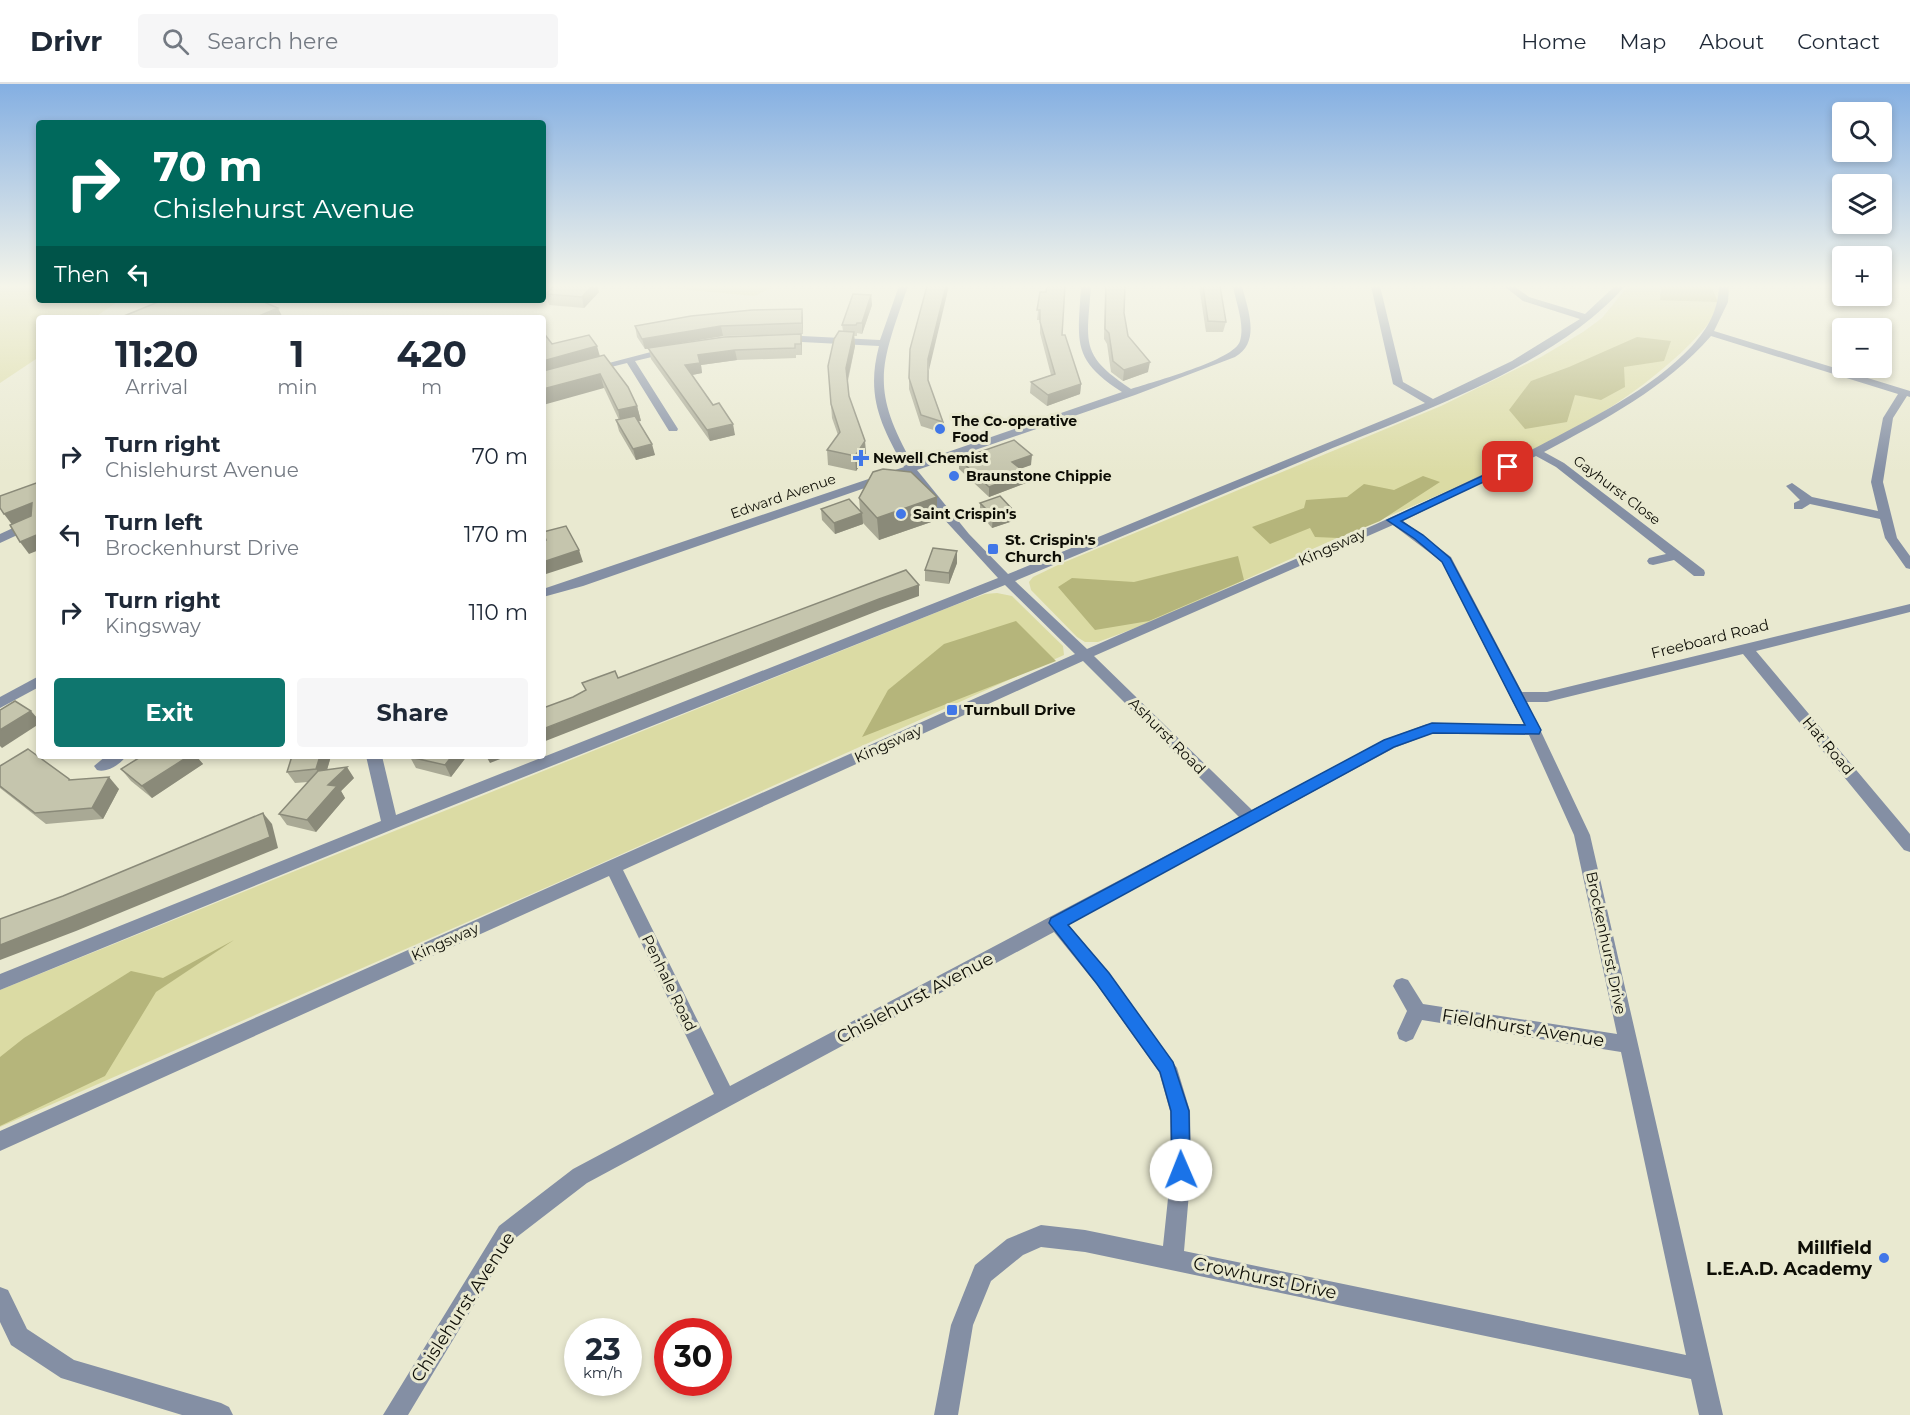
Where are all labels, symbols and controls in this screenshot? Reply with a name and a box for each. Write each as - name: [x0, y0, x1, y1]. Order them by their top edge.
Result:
- search box: [138, 14, 558, 68]
- text: Drivr: [30, 24, 102, 58]
- icon: search: [159, 25, 192, 58]
- text: Search here: [207, 28, 338, 55]
- text: Home: [1521, 29, 1586, 54]
- text: Map: [1619, 29, 1666, 54]
- text: About: [1699, 29, 1764, 54]
- text: Contact: [1797, 29, 1880, 54]
- map controls: [1832, 102, 1892, 378]
- button: search: [1832, 102, 1892, 162]
- text: 70 m: [153, 140, 263, 192]
- icon: right: [54, 144, 132, 222]
- button: layers: [1832, 174, 1892, 234]
- text: Chislehurst Avenue: [153, 192, 415, 225]
- button: +: [1832, 246, 1892, 306]
- icon: left: [122, 258, 155, 291]
- text: Then: [54, 261, 110, 288]
- button: −: [1832, 318, 1892, 378]
- text: 11:20: [115, 332, 198, 376]
- text: 1: [290, 332, 304, 376]
- text: 420: [396, 332, 467, 376]
- text: Arrival: [125, 375, 188, 399]
- text: min: [277, 375, 317, 399]
- text: m: [421, 375, 442, 399]
- place label: The Co-operative Food: [952, 412, 1077, 446]
- marker: The Co-operative Food: [933, 422, 947, 436]
- text: Turn right: [105, 431, 220, 458]
- icon: right: [54, 440, 87, 473]
- pin: [1482, 441, 1533, 492]
- text: 70 m: [472, 443, 528, 470]
- place label: Newell Chemist: [873, 449, 988, 467]
- icon: arrive: [1491, 450, 1524, 483]
- marker: Newell Chemist: [854, 451, 868, 465]
- street label: Gayhurst Close: [1570, 451, 1664, 529]
- text: Chislehurst Avenue: [105, 458, 299, 482]
- place label: Braunstone Chippie: [966, 467, 1112, 485]
- marker: Braunstone Chippie: [947, 469, 961, 483]
- street label: Edward Avenue: [728, 470, 838, 522]
- place label: Saint Crispin's: [913, 505, 1017, 523]
- marker: Saint Crispin's: [894, 507, 908, 521]
- text: Turn left: [105, 509, 203, 536]
- icon: left: [54, 518, 87, 551]
- text: 170 m: [464, 521, 528, 548]
- street label: Kingsway: [1295, 523, 1369, 570]
- place label: St. Crispin's Church: [1005, 530, 1096, 566]
- text: Brockenhurst Drive: [105, 536, 299, 560]
- marker: St. Crispin's Church: [986, 542, 1000, 556]
- text: Turn right: [105, 587, 220, 614]
- icon: right: [54, 596, 87, 629]
- text: 110 m: [468, 599, 528, 626]
- text: Kingsway: [105, 614, 201, 638]
- street label: Freeboard Road: [1649, 615, 1771, 662]
- button: Exit: [54, 678, 285, 747]
- button: Share: [297, 678, 528, 747]
- street label: Ashurst Road: [1125, 693, 1210, 778]
- place label: Turnbull Drive: [964, 700, 1076, 719]
- marker: Turnbull Drive: [945, 703, 959, 717]
- street label: Hat Road: [1799, 713, 1858, 779]
- street label: Kingsway: [851, 720, 925, 767]
- street label: Brockenhurst Drive: [1582, 870, 1631, 1016]
- street label: Kingsway: [408, 918, 482, 965]
- street label: Penhale Road: [638, 931, 701, 1034]
- street label: Chislehurst Avenue: [833, 947, 997, 1049]
- street label: Fieldhurst Avenue: [1440, 1004, 1606, 1052]
- position arrow: [1149, 1138, 1213, 1202]
- street label: Chislehurst Avenue: [406, 1228, 520, 1386]
- place label: Millfield L.E.A.D. Academy: [1706, 1237, 1872, 1280]
- marker: Millfield L.E.A.D. Academy: [1877, 1251, 1891, 1265]
- street label: Crowhurst Drive: [1191, 1252, 1339, 1304]
- speed limit sign: 30: [654, 1318, 732, 1396]
- text: 23: [585, 1331, 621, 1368]
- text: km/h: [583, 1363, 623, 1382]

